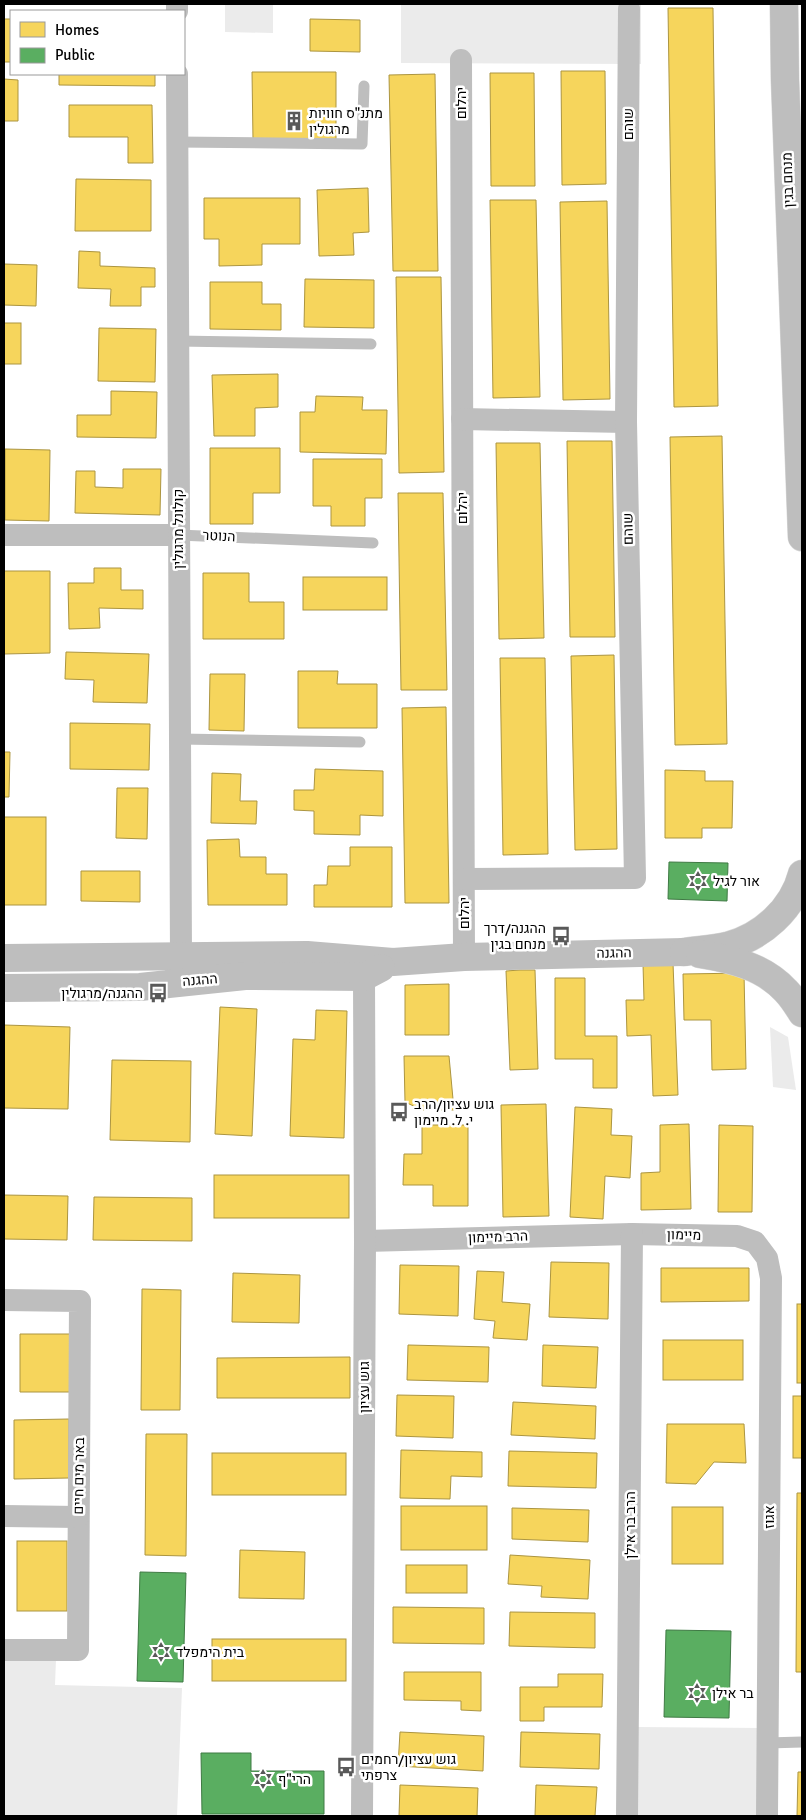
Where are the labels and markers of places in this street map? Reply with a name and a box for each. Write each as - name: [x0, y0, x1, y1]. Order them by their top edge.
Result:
- place label: מתנ"ס חוויות מרגולין: [309, 105, 383, 138]
- building icon: מתנ"ס חוויות מרגולין: [283, 110, 305, 132]
- synagogue icon: אור לגיל: [687, 870, 709, 892]
- place label: אור לגיל: [713, 873, 760, 890]
- place label: ההגנה/דרך מנחם בגין: [484, 920, 546, 953]
- bus stop icon: ההגנה/דרך מנחם בגין: [550, 925, 572, 947]
- bus stop icon: ההגנה/מרגולין: [147, 982, 169, 1004]
- place label: ההגנה/מרגולין: [61, 985, 143, 1002]
- place label: גוש עציון/הרב י. ל. מיימון: [414, 1096, 494, 1129]
- bus stop icon: גוש עציון/הרב י. ל. מיימון: [388, 1101, 410, 1123]
- synagogue icon: בית הימפלד: [150, 1641, 172, 1663]
- place label: בית הימפלד: [176, 1644, 245, 1661]
- synagogue icon: בר אילן: [686, 1682, 708, 1704]
- place label: בר אילן: [712, 1685, 754, 1702]
- place label: גוש עציון/רחמים צרפתי: [361, 1751, 456, 1784]
- bus stop icon: גוש עציון/רחמים צרפתי: [335, 1756, 357, 1778]
- synagogue icon: הרי"ף: [252, 1768, 274, 1790]
- place label: הרי"ף: [278, 1771, 311, 1788]

